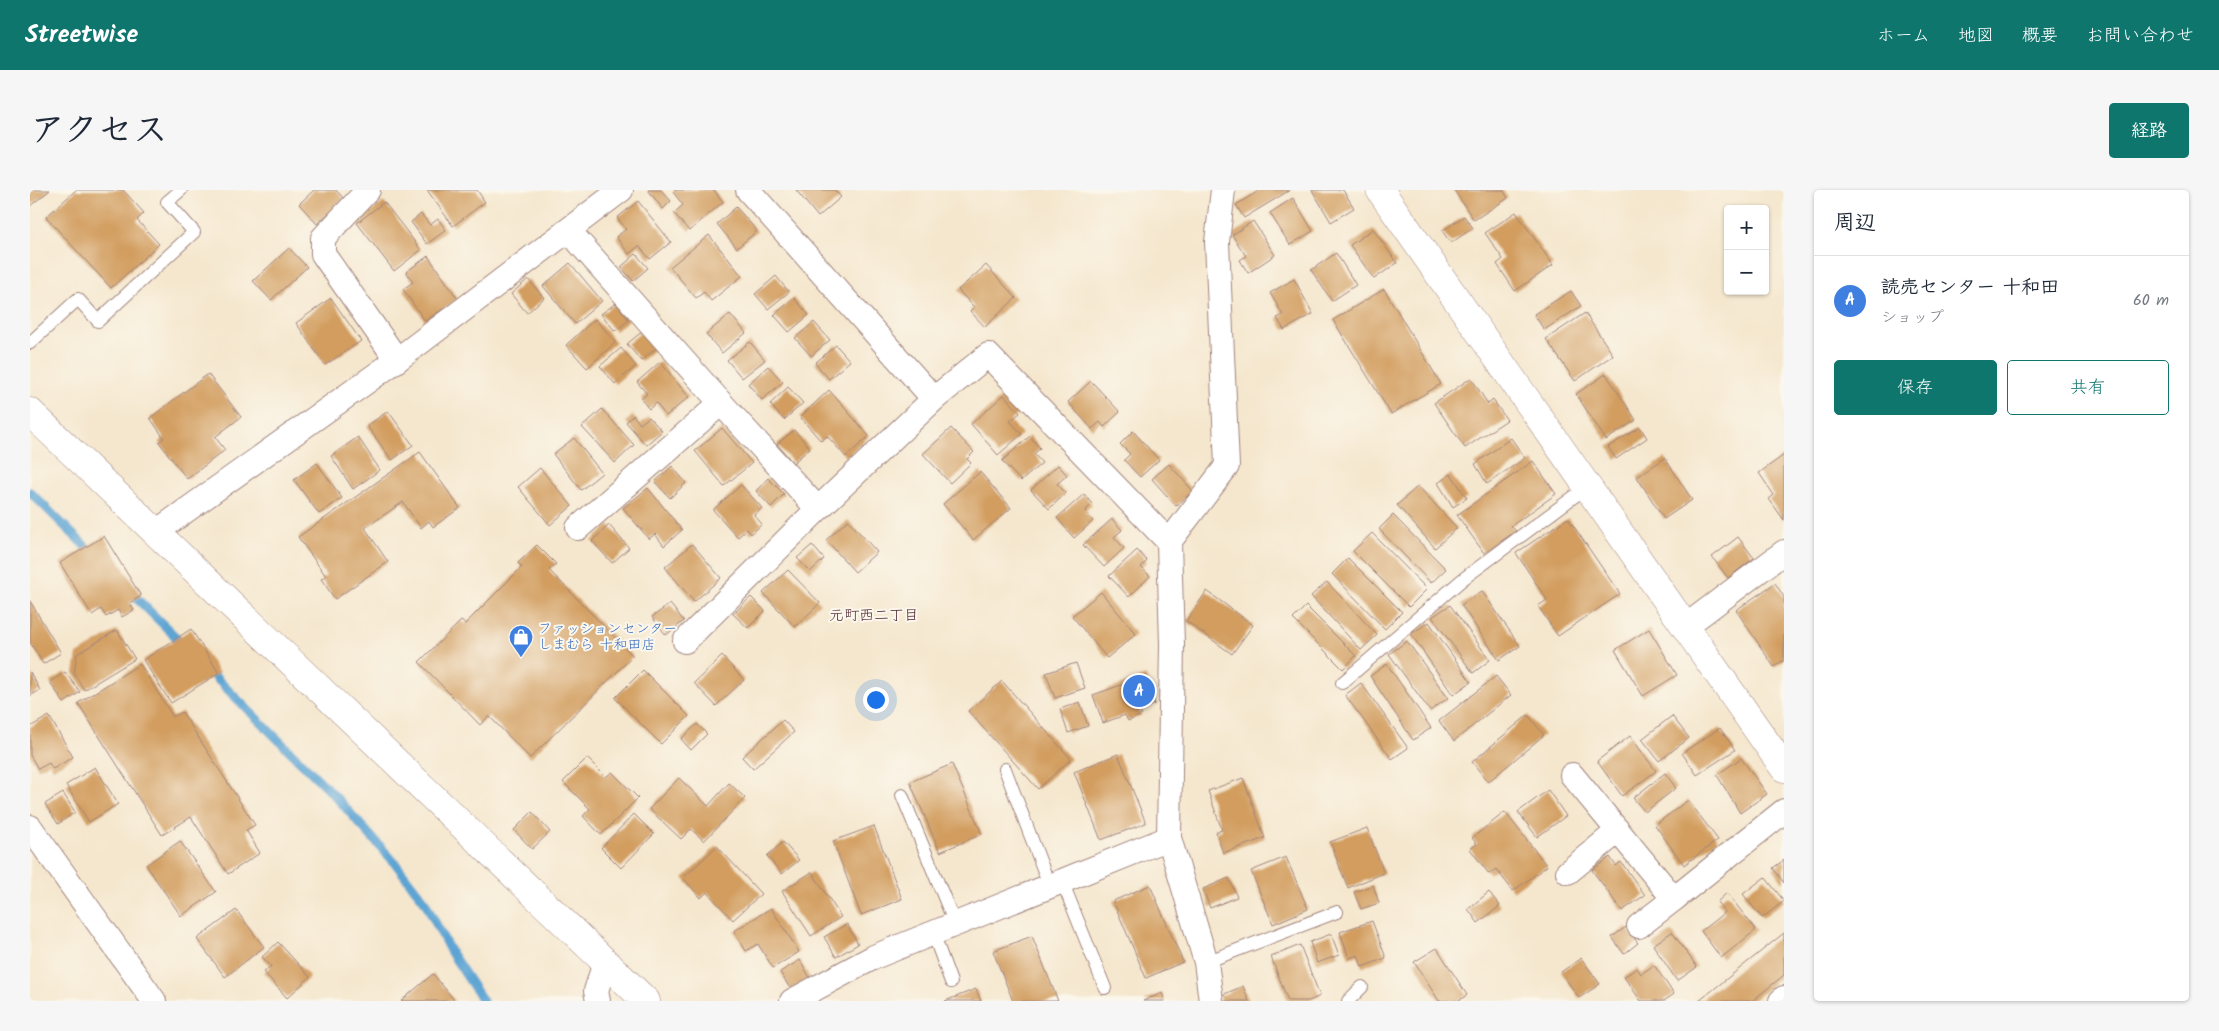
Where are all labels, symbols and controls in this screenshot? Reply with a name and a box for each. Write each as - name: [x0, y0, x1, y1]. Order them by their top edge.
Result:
- text: Streetwise: [25, 16, 138, 55]
- text: ホーム: [1877, 22, 1930, 51]
- text: 地図: [1958, 22, 1994, 51]
- text: 概要: [2022, 22, 2058, 51]
- text: お問い合わせ: [2086, 22, 2194, 51]
- button: 経路: [2109, 103, 2189, 158]
- text: アクセス: [30, 104, 168, 160]
- map controls: [1724, 205, 1769, 295]
- button: +: [1724, 205, 1769, 250]
- text: 周辺: [1834, 207, 1876, 240]
- button: −: [1724, 250, 1769, 295]
- text: 読売センター 十和田: [1881, 273, 2059, 303]
- text: A: [1845, 288, 1855, 313]
- text: 60 m: [2133, 288, 2169, 313]
- text: ショップ: [1881, 305, 1944, 330]
- button: 保存: [1834, 360, 1997, 415]
- button: 共有: [2007, 360, 2169, 415]
- district label: 元町西二丁目: [829, 604, 919, 628]
- place label: ファッションセンター しまむら 十和田店: [538, 618, 677, 656]
- shop icon: ファッションセンター しまむら 十和田店: [508, 624, 534, 658]
- pin: A: [1123, 672, 1155, 710]
- your location: [863, 687, 889, 713]

